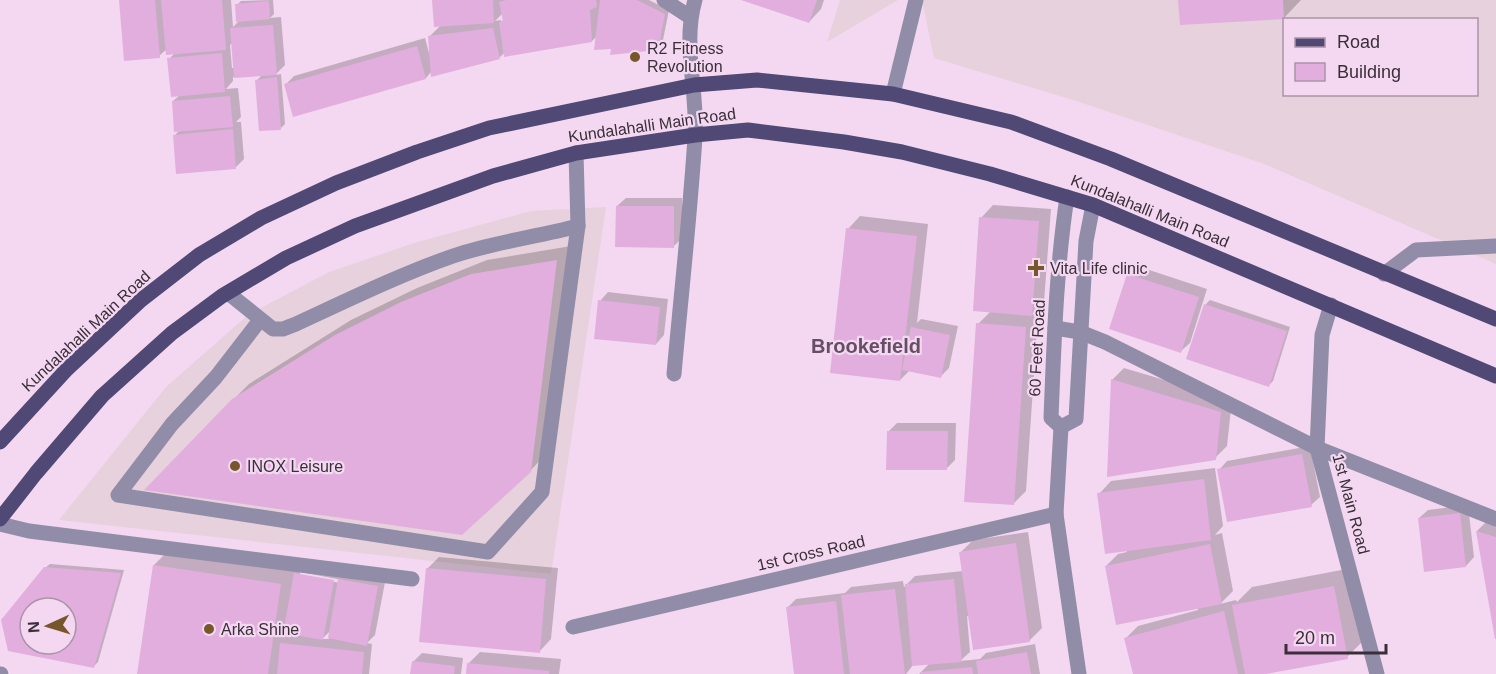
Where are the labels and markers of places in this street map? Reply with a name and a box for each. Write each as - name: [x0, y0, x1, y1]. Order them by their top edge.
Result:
- place label: R2 Fitness Revolution: [647, 40, 723, 75]
- marker: R2 Fitness Revolution: [628, 50, 642, 64]
- marker: Vita Life clinic: [1027, 259, 1045, 277]
- place label: Vita Life clinic: [1050, 260, 1148, 277]
- place label: INOX Leisure: [247, 458, 343, 475]
- marker: INOX Leisure: [228, 459, 242, 473]
- place label: Arka Shine: [221, 621, 299, 638]
- marker: Arka Shine: [202, 622, 216, 636]

